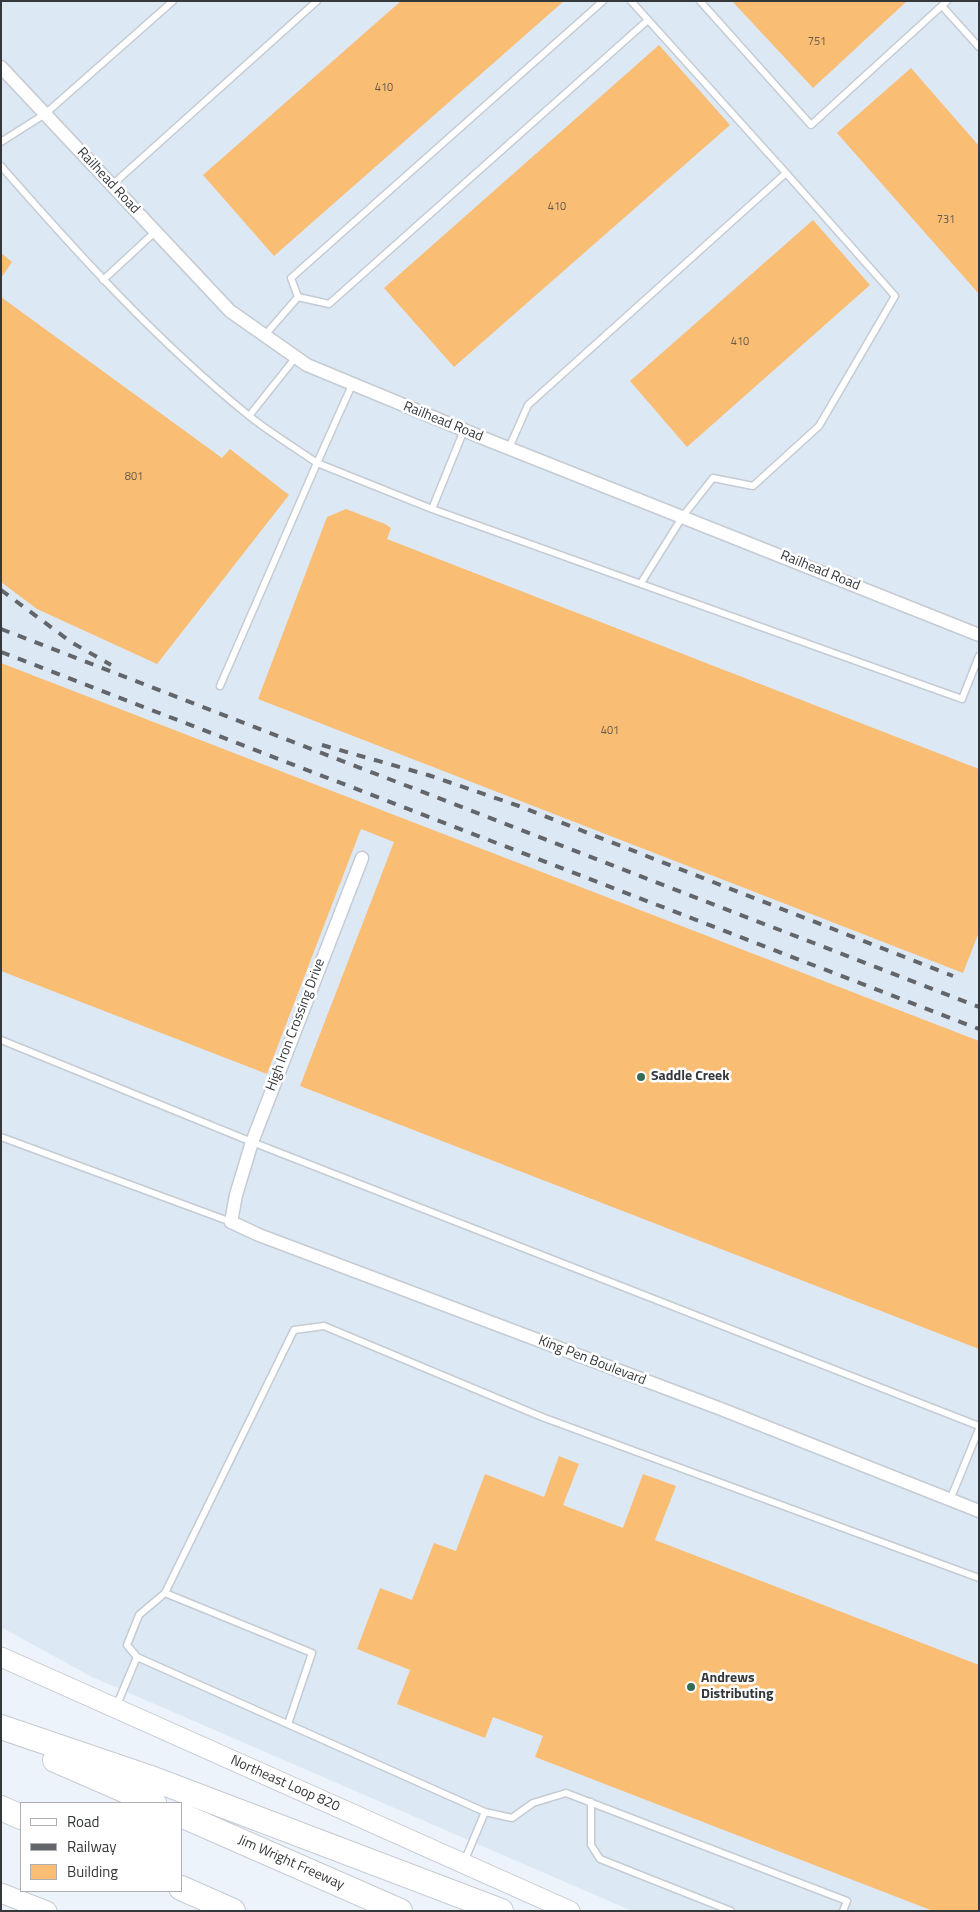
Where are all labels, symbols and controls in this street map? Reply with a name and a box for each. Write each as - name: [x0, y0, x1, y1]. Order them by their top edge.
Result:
- house number: 751: [808, 35, 826, 49]
- house number: 410: [375, 81, 393, 95]
- street label: Railhead Road: [73, 144, 143, 218]
- house number: 410: [548, 200, 566, 214]
- house number: 731: [937, 213, 955, 227]
- house number: 410: [731, 335, 749, 349]
- street label: Railhead Road: [401, 398, 485, 446]
- house number: 801: [125, 470, 143, 484]
- street label: Railhead Road: [778, 547, 862, 595]
- house number: 401: [601, 724, 619, 738]
- street label: High Iron Crossing Drive: [263, 956, 329, 1094]
- place label: Saddle Creek: [651, 1069, 729, 1085]
- marker: Saddle Creek: [635, 1071, 647, 1083]
- street label: King Pen Boulevard: [536, 1333, 648, 1389]
- place label: Andrews Distributing: [701, 1671, 773, 1704]
- marker: Andrews Distributing: [685, 1681, 697, 1693]
- street label: Northeast Loop 820: [228, 1752, 342, 1816]
- legend: [20, 1802, 182, 1892]
- text: Road: [67, 1810, 99, 1833]
- street label: Jim Wright Freeway: [235, 1832, 347, 1894]
- text: Railway: [67, 1835, 117, 1858]
- text: Building: [67, 1860, 118, 1883]

